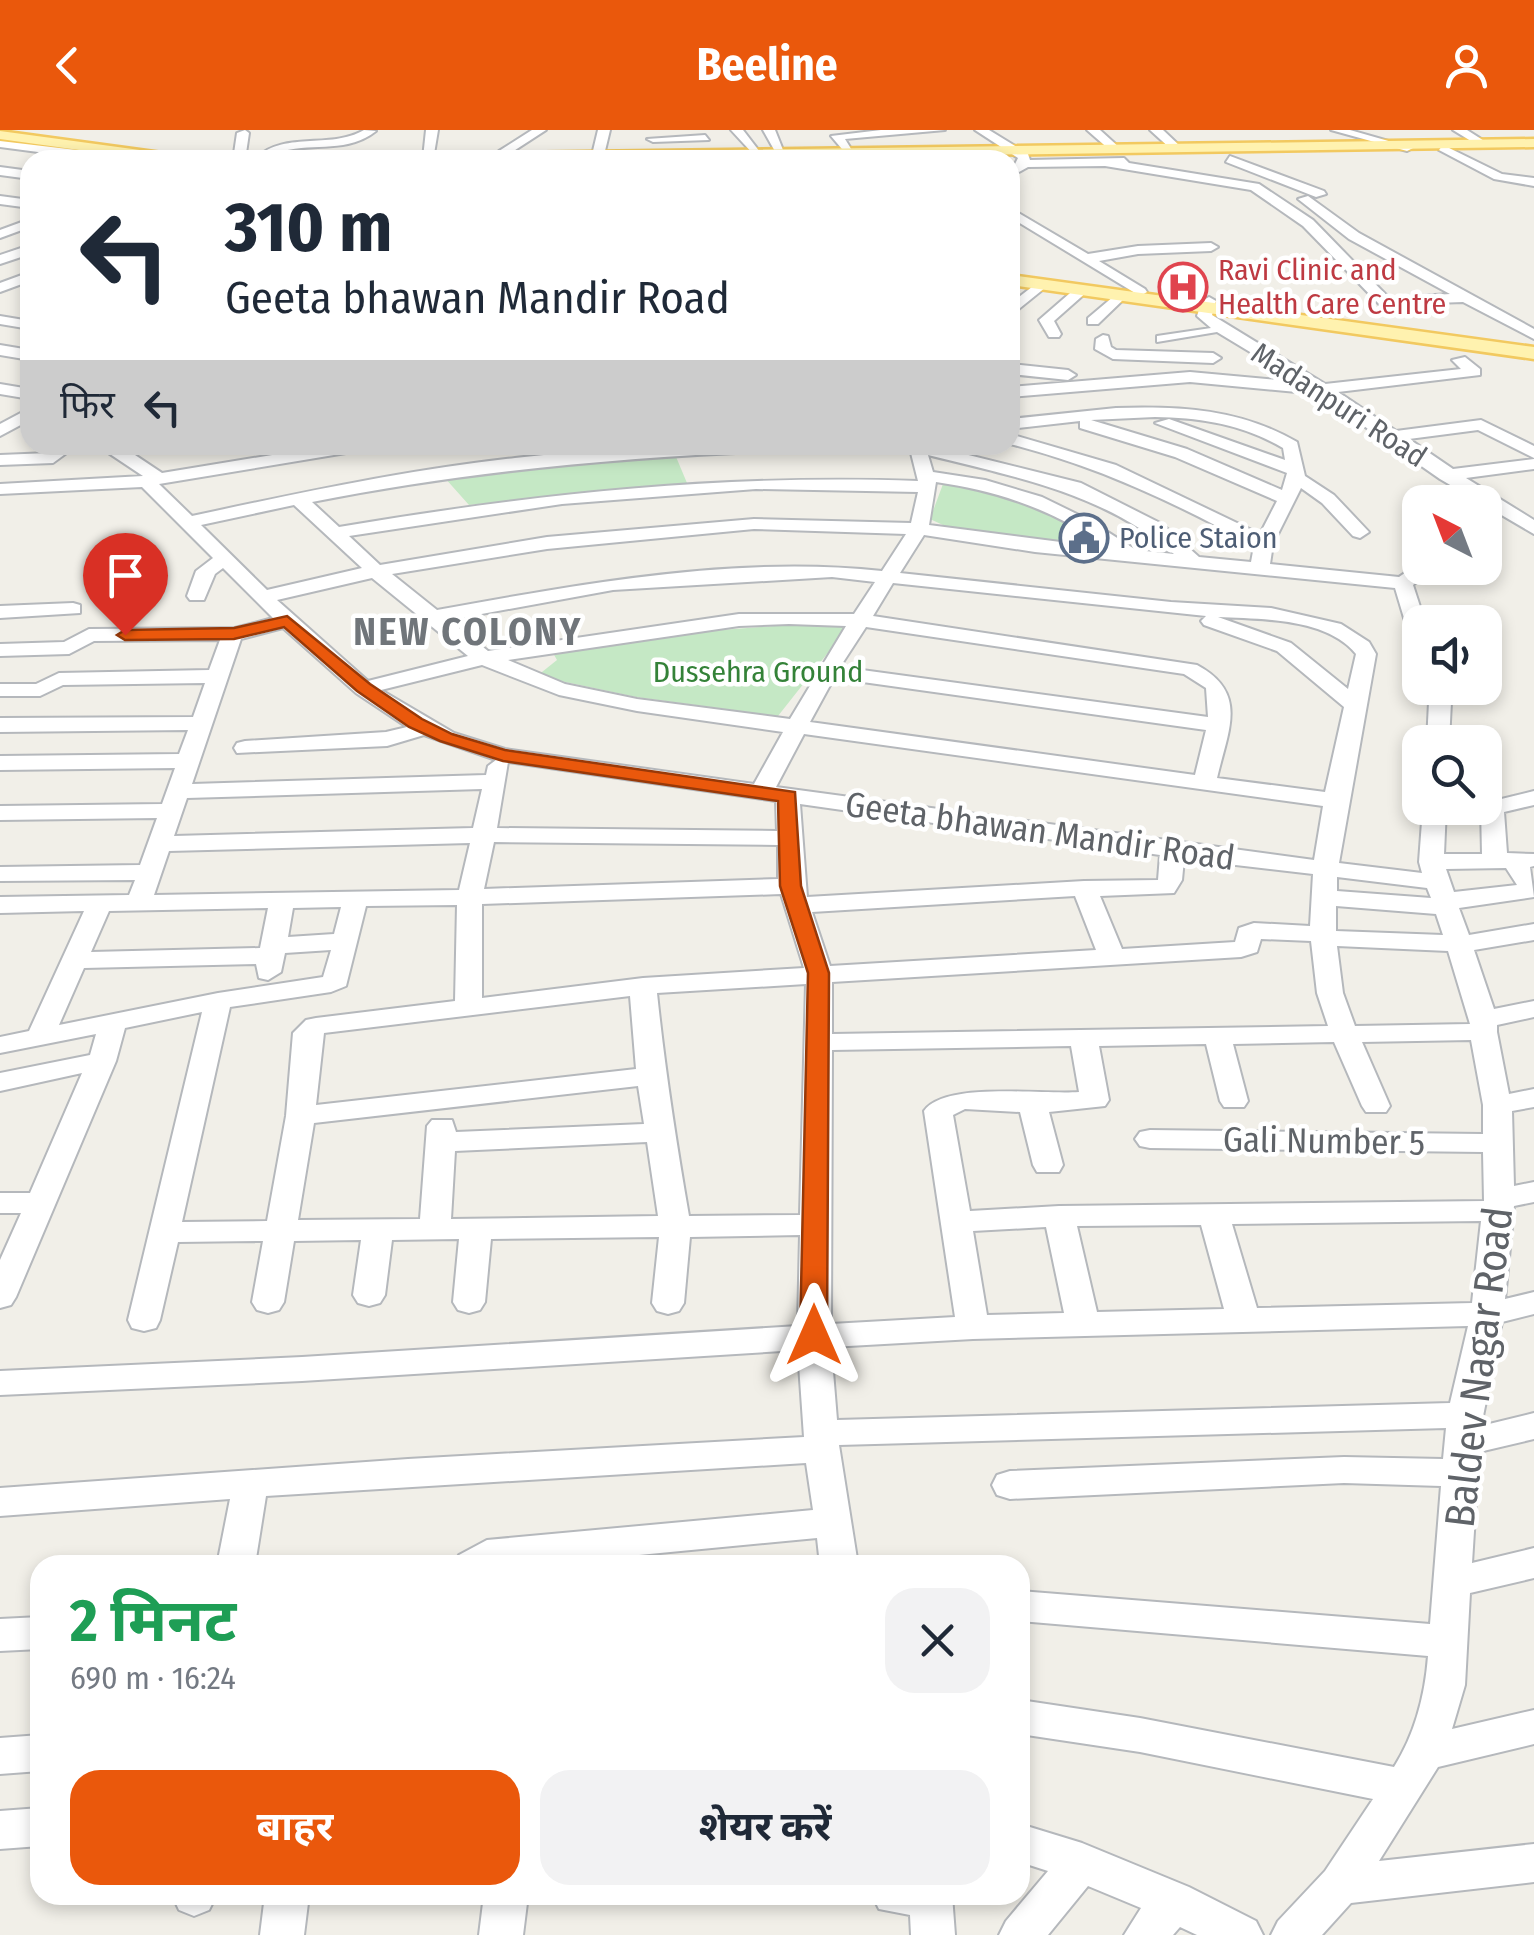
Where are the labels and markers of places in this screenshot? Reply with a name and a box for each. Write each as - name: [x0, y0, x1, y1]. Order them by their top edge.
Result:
- place label: Ravi Clinic and Health Care Centre: [1218, 252, 1446, 322]
- hospital icon: Ravi Clinic and Health Care Centre: [1157, 261, 1209, 313]
- public building icon: Police Staion: [1058, 512, 1110, 564]
- place label: Police Staion: [1119, 520, 1278, 556]
- pin: [83, 533, 168, 636]

